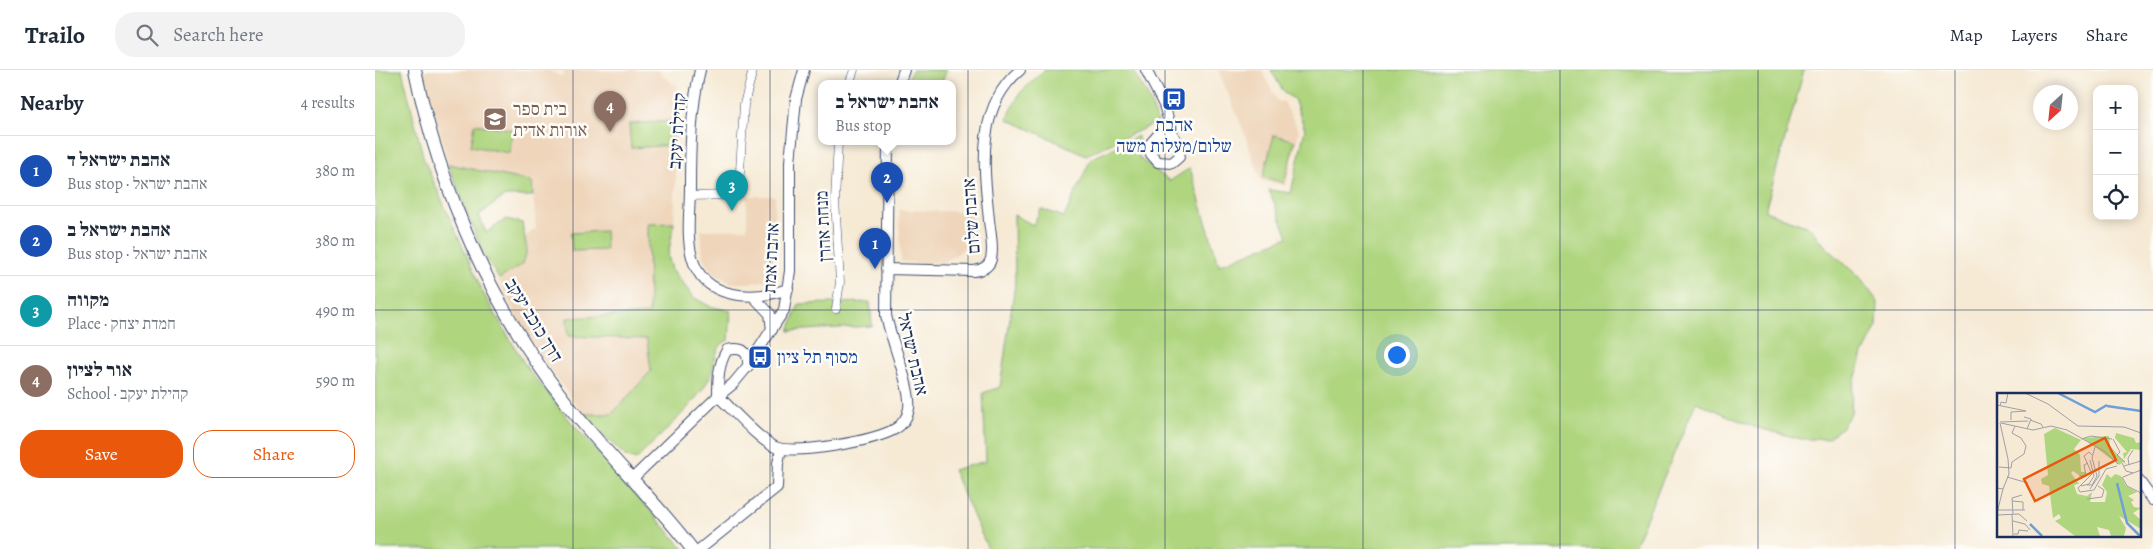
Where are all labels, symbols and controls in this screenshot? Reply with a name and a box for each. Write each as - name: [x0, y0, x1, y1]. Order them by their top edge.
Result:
- search box: [115, 12, 465, 57]
- text: Trailo: [25, 19, 85, 51]
- icon: search: [133, 21, 161, 49]
- text: Search here: [173, 22, 264, 48]
- text: Map: [1950, 23, 1983, 47]
- text: Layers: [2011, 23, 2058, 47]
- text: Share: [2086, 23, 2128, 47]
- popup: [818, 80, 956, 145]
- north arrow: [2033, 85, 2078, 130]
- map controls: [2093, 85, 2138, 220]
- button: +: [2093, 85, 2138, 130]
- bus stop icon: אהבת שלום/מעלות משה: [1161, 86, 1187, 112]
- text: Nearby: [20, 89, 83, 117]
- text: אהבת ישראל ב: [835, 89, 939, 115]
- pin: 4: [594, 91, 626, 132]
- text: 4 results: [301, 92, 355, 114]
- street label: קהילת יעקב: [662, 92, 692, 170]
- place label: בית ספר אורות אדית: [513, 97, 587, 142]
- school or university icon: בית ספר אורות אדית: [482, 106, 508, 132]
- place label: אהבת שלום/מעלות משה: [1116, 113, 1232, 158]
- text: Bus stop: [835, 115, 891, 137]
- button: −: [2093, 130, 2138, 175]
- text: אהבת ישראל ד: [67, 147, 170, 173]
- text: 1: [33, 160, 39, 182]
- text: 380 m: [316, 160, 355, 182]
- pin: 2: [871, 162, 903, 203]
- pin: 3: [716, 170, 748, 211]
- text: Bus stop · אהבת ישראל: [67, 173, 207, 195]
- button: locate: [2093, 175, 2138, 220]
- street label: אהבת שלום: [956, 177, 986, 255]
- street label: מנחת אהרן: [809, 190, 837, 262]
- text: אהבת ישראל ב: [67, 217, 171, 243]
- street label: אהבת אמת: [757, 222, 785, 294]
- pin: 1: [859, 228, 891, 269]
- text: 2: [32, 230, 40, 252]
- text: 380 m: [316, 230, 355, 252]
- text: Bus stop · אהבת ישראל: [67, 243, 207, 265]
- street label: דרך כוכב יעקב: [499, 273, 569, 367]
- text: מקווה: [67, 287, 109, 313]
- text: 3: [33, 300, 39, 322]
- text: 490 m: [315, 300, 355, 322]
- street label: אהבת ישראל: [892, 310, 934, 398]
- text: Place · חמדת יצחק: [67, 313, 176, 335]
- your location: [1384, 342, 1410, 368]
- bus stop icon: מסוף תל ציון: [747, 344, 773, 370]
- place label: מסוף תל ציון: [777, 345, 858, 369]
- text: אור לציון: [67, 357, 132, 383]
- text: 4: [32, 370, 40, 392]
- text: 590 m: [316, 370, 355, 392]
- text: School · קהילת יעקב: [67, 383, 188, 405]
- inset map: [1997, 393, 2141, 536]
- button: Save: [20, 430, 183, 478]
- button: Share: [193, 430, 355, 478]

